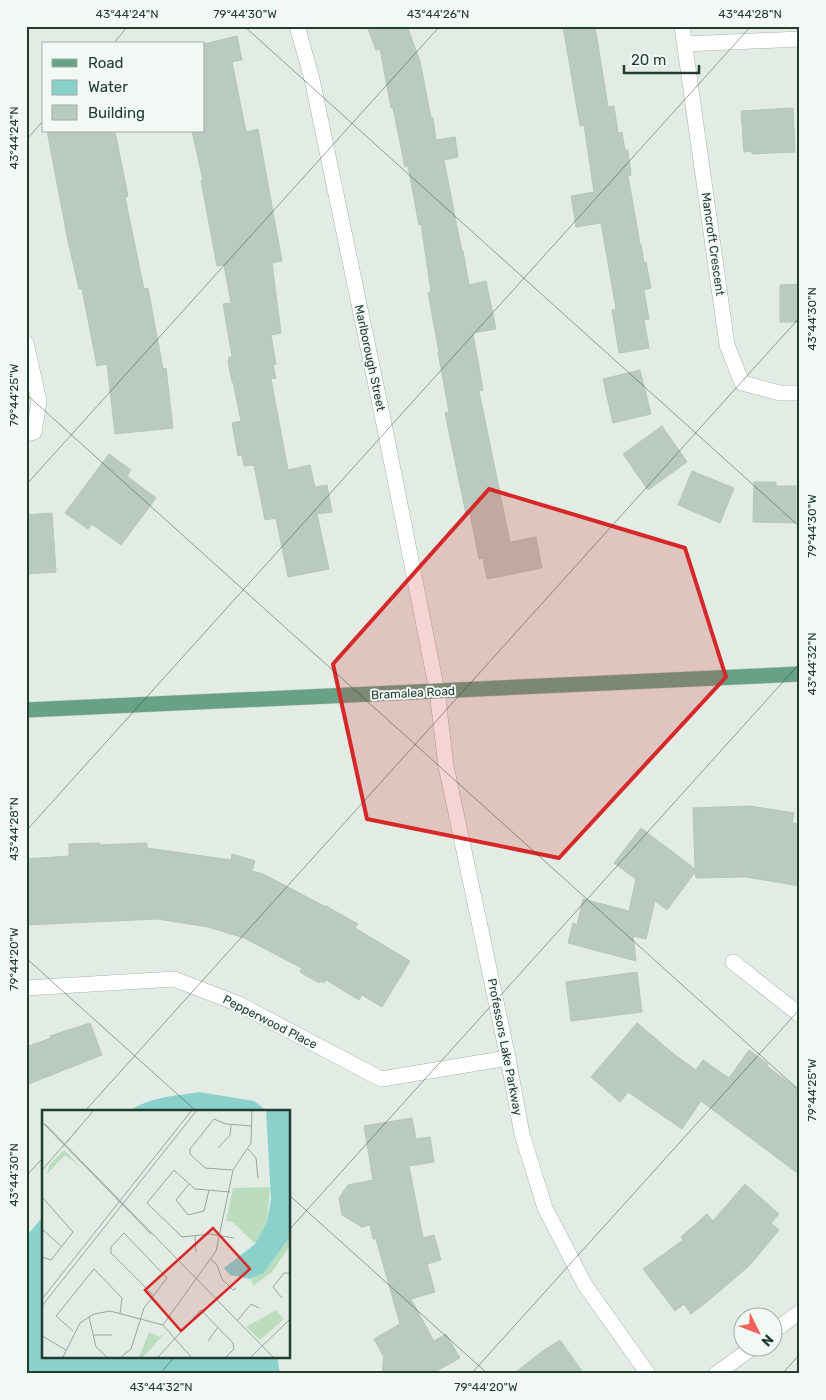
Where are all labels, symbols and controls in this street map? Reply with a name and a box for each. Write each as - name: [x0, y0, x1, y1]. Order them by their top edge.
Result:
- text: 43°44'24"N: [96, 7, 159, 21]
- text: 79°44'30"W: [213, 7, 277, 21]
- text: 43°44'26"N: [407, 7, 469, 21]
- text: 43°44'28"N: [718, 7, 782, 21]
- legend: [42, 42, 205, 132]
- scale bar: [624, 42, 698, 74]
- text: 20 m: [631, 51, 666, 69]
- text: Road: [88, 54, 124, 72]
- text: Water: [88, 78, 128, 96]
- text: Building: [88, 104, 145, 122]
- text: 43°44'24"N: [7, 107, 21, 170]
- street label: Mancroft Crescent: [699, 192, 727, 297]
- text: 43°44'30"N: [805, 287, 819, 351]
- street label: Marlborough Street: [352, 304, 388, 413]
- text: 79°44'25"W: [7, 363, 21, 426]
- text: 79°44'30"W: [805, 494, 819, 558]
- text: 43°44'32"N: [805, 632, 819, 696]
- street label: Bramalea Road: [371, 684, 455, 702]
- text: 43°44'28"N: [7, 797, 21, 861]
- text: 79°44'20"W: [7, 927, 21, 991]
- street label: Professors Lake Parkway: [485, 977, 525, 1117]
- street label: Pepperwood Place: [221, 992, 320, 1052]
- text: 79°44'25"W: [805, 1058, 819, 1121]
- inset map: [42, 1110, 290, 1358]
- text: 43°44'30"N: [7, 1143, 21, 1207]
- north arrow: [734, 1308, 784, 1358]
- text: N: [758, 1331, 777, 1350]
- text: 43°44'32"N: [129, 1380, 193, 1394]
- text: 79°44'20"W: [454, 1380, 518, 1394]

